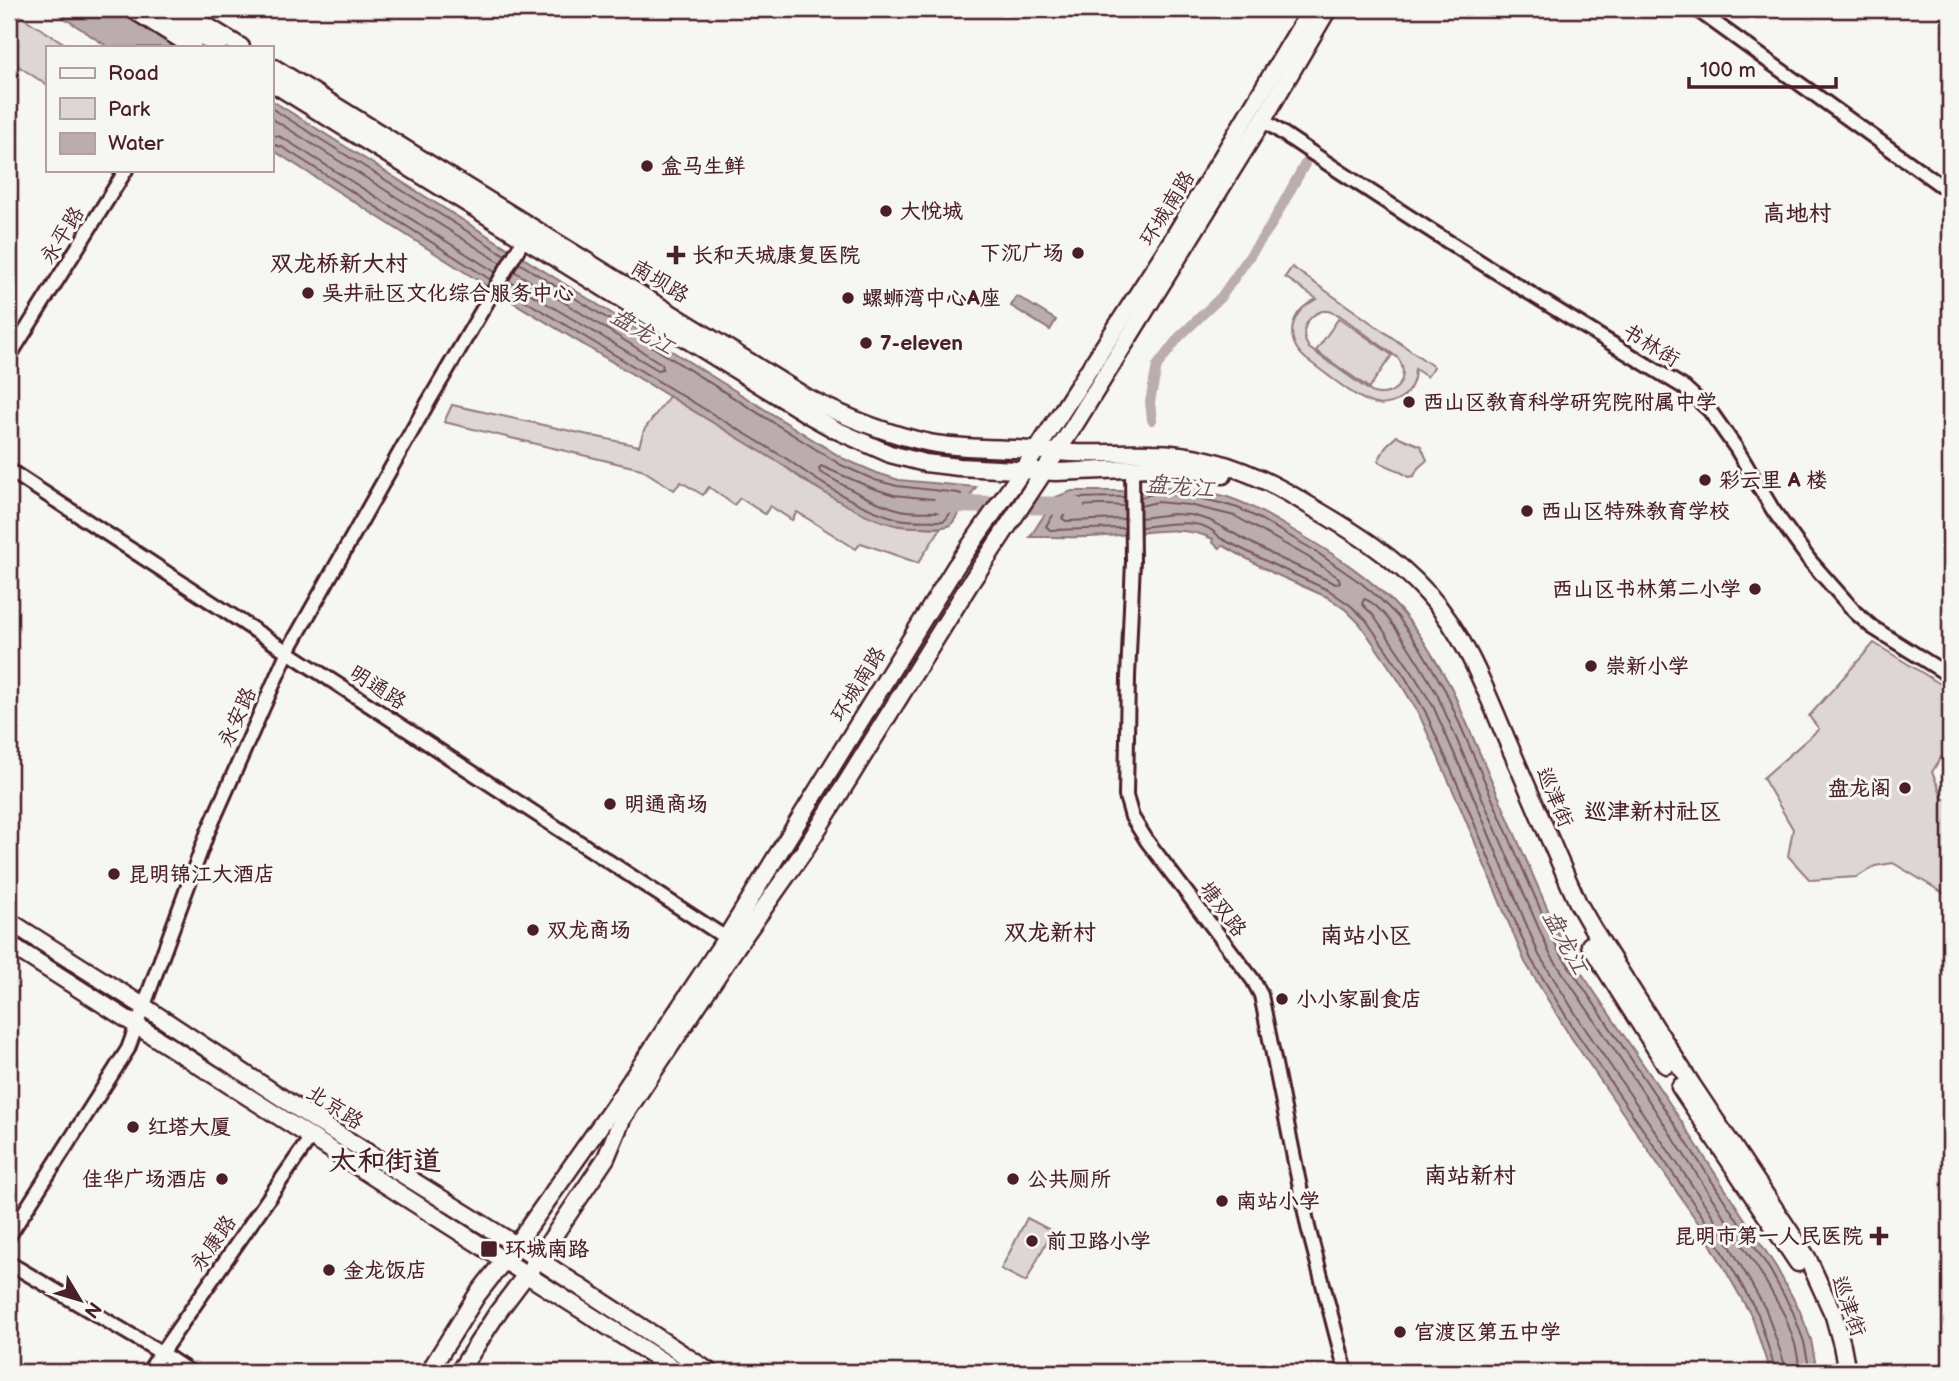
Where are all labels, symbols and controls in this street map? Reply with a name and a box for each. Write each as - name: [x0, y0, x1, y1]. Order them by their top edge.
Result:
- legend: [46, 46, 273, 172]
- scale bar: [1689, 46, 1836, 90]
- text: 100 m: [1700, 58, 1756, 83]
- text: Road: [108, 61, 159, 86]
- text: Park: [108, 97, 151, 122]
- text: Water: [108, 131, 164, 156]
- place label: 盒马生鲜: [661, 154, 745, 179]
- marker: 盒马生鲜: [639, 158, 655, 174]
- street label: 环城南路: [1135, 166, 1200, 251]
- place label: 大悦城: [900, 199, 963, 224]
- district label: 高地村: [1763, 200, 1832, 228]
- street label: 永平路: [35, 202, 90, 269]
- marker: 大悦城: [878, 203, 894, 219]
- place label: 下沉广场: [980, 241, 1064, 266]
- place label: 长和天城康复医院: [692, 243, 860, 268]
- marker: 长和天城康复医院: [666, 245, 686, 265]
- marker: 下沉广场: [1070, 245, 1086, 261]
- district label: 双龙桥新大村: [270, 250, 408, 278]
- street label: 南坝路: [626, 254, 693, 308]
- place label: 吴井社区文化综合服务中心: [322, 281, 574, 306]
- marker: 吴井社区文化综合服务中心: [300, 285, 316, 301]
- place label: 螺蛳湾中心A座: [862, 286, 1001, 311]
- marker: 螺蛳湾中心A座: [840, 290, 856, 306]
- water label: 盘龙江: [606, 302, 680, 362]
- street label: 书林街: [1617, 318, 1684, 372]
- place label: 7-eleven: [880, 331, 963, 356]
- marker: 7-eleven: [858, 335, 874, 351]
- place label: 西山区教育科学研究院附属中学: [1423, 390, 1717, 415]
- marker: 西山区教育科学研究院附属中学: [1401, 394, 1417, 410]
- place label: 彩云里 A 楼: [1719, 468, 1827, 493]
- water label: 盘龙江: [1144, 470, 1216, 504]
- marker: 彩云里 A 楼: [1697, 472, 1713, 488]
- place label: 西山区特殊教育学校: [1541, 499, 1730, 524]
- marker: 西山区特殊教育学校: [1519, 503, 1535, 519]
- place label: 西山区书林第二小学: [1552, 577, 1741, 602]
- marker: 西山区书林第二小学: [1747, 581, 1763, 597]
- street label: 环城南路: [826, 642, 891, 727]
- place label: 崇新小学: [1605, 654, 1689, 679]
- marker: 崇新小学: [1583, 658, 1599, 674]
- street label: 明通路: [345, 660, 411, 715]
- street label: 永安路: [213, 683, 262, 751]
- street label: 巡津街: [1531, 763, 1578, 831]
- place label: 盘龙阁: [1828, 776, 1891, 801]
- marker: 盘龙阁: [1897, 780, 1913, 796]
- place label: 明通商场: [624, 792, 708, 817]
- marker: 明通商场: [602, 796, 618, 812]
- district label: 巡津新村社区: [1584, 798, 1722, 826]
- place label: 昆明锦江大酒店: [128, 862, 275, 887]
- marker: 昆明锦江大酒店: [106, 866, 122, 882]
- street label: 塘双路: [1194, 877, 1252, 942]
- water label: 盘龙江: [1537, 905, 1594, 980]
- place label: 双龙商场: [547, 918, 631, 943]
- district label: 双龙新村: [1004, 919, 1096, 947]
- marker: 双龙商场: [525, 922, 541, 938]
- district label: 南站小区: [1320, 922, 1412, 950]
- place label: 小小家副食店: [1296, 987, 1422, 1012]
- marker: 小小家副食店: [1274, 991, 1290, 1007]
- street label: 北京路: [302, 1080, 368, 1135]
- place label: 红塔大厦: [147, 1115, 231, 1140]
- marker: 红塔大厦: [125, 1119, 141, 1135]
- district label: 太和街道: [329, 1145, 441, 1178]
- district label: 南站新村: [1424, 1162, 1516, 1190]
- place label: 佳华广场酒店: [82, 1167, 208, 1192]
- place label: 公共厕所: [1027, 1167, 1111, 1192]
- marker: 佳华广场酒店: [214, 1171, 230, 1187]
- marker: 公共厕所: [1005, 1171, 1021, 1187]
- place label: 南站小学: [1236, 1189, 1320, 1214]
- marker: 南站小学: [1214, 1193, 1230, 1209]
- street label: 永康路: [185, 1210, 242, 1276]
- place label: 昆明市第一人民医院: [1674, 1224, 1863, 1249]
- marker: 昆明市第一人民医院: [1869, 1226, 1889, 1246]
- place label: 前卫路小学: [1046, 1229, 1151, 1254]
- marker: 前卫路小学: [1024, 1233, 1040, 1249]
- place label: 环城南路: [505, 1237, 589, 1262]
- marker: 环城南路: [479, 1239, 499, 1259]
- place label: 金龙饭店: [343, 1258, 427, 1283]
- marker: 金龙饭店: [321, 1262, 337, 1278]
- north arrow: [46, 1266, 116, 1336]
- street label: 巡津街: [1826, 1272, 1871, 1340]
- text: N: [79, 1297, 106, 1322]
- place label: 官渡区第五中学: [1414, 1320, 1561, 1345]
- marker: 官渡区第五中学: [1392, 1324, 1408, 1340]

